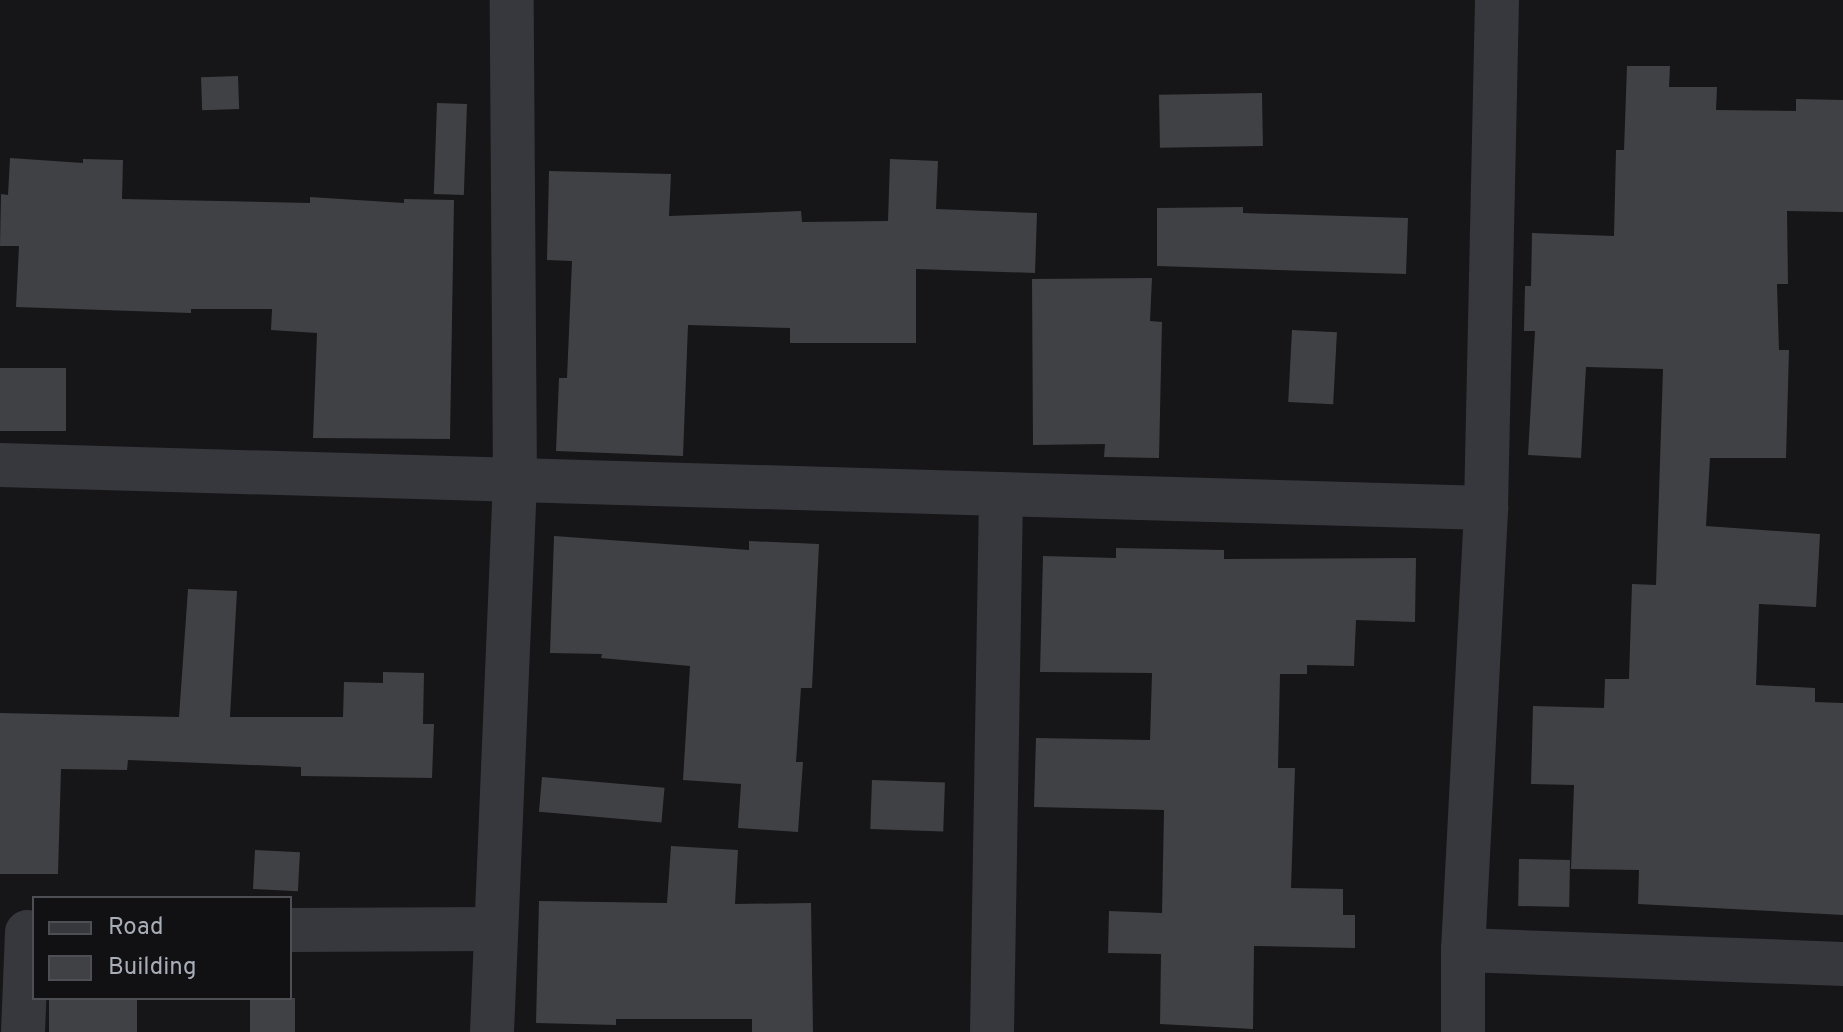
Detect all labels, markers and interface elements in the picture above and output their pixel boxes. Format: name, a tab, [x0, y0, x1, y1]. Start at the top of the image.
legend	[32, 896, 292, 1000]
text: Road	[108, 913, 164, 943]
text: Building	[108, 953, 197, 983]

